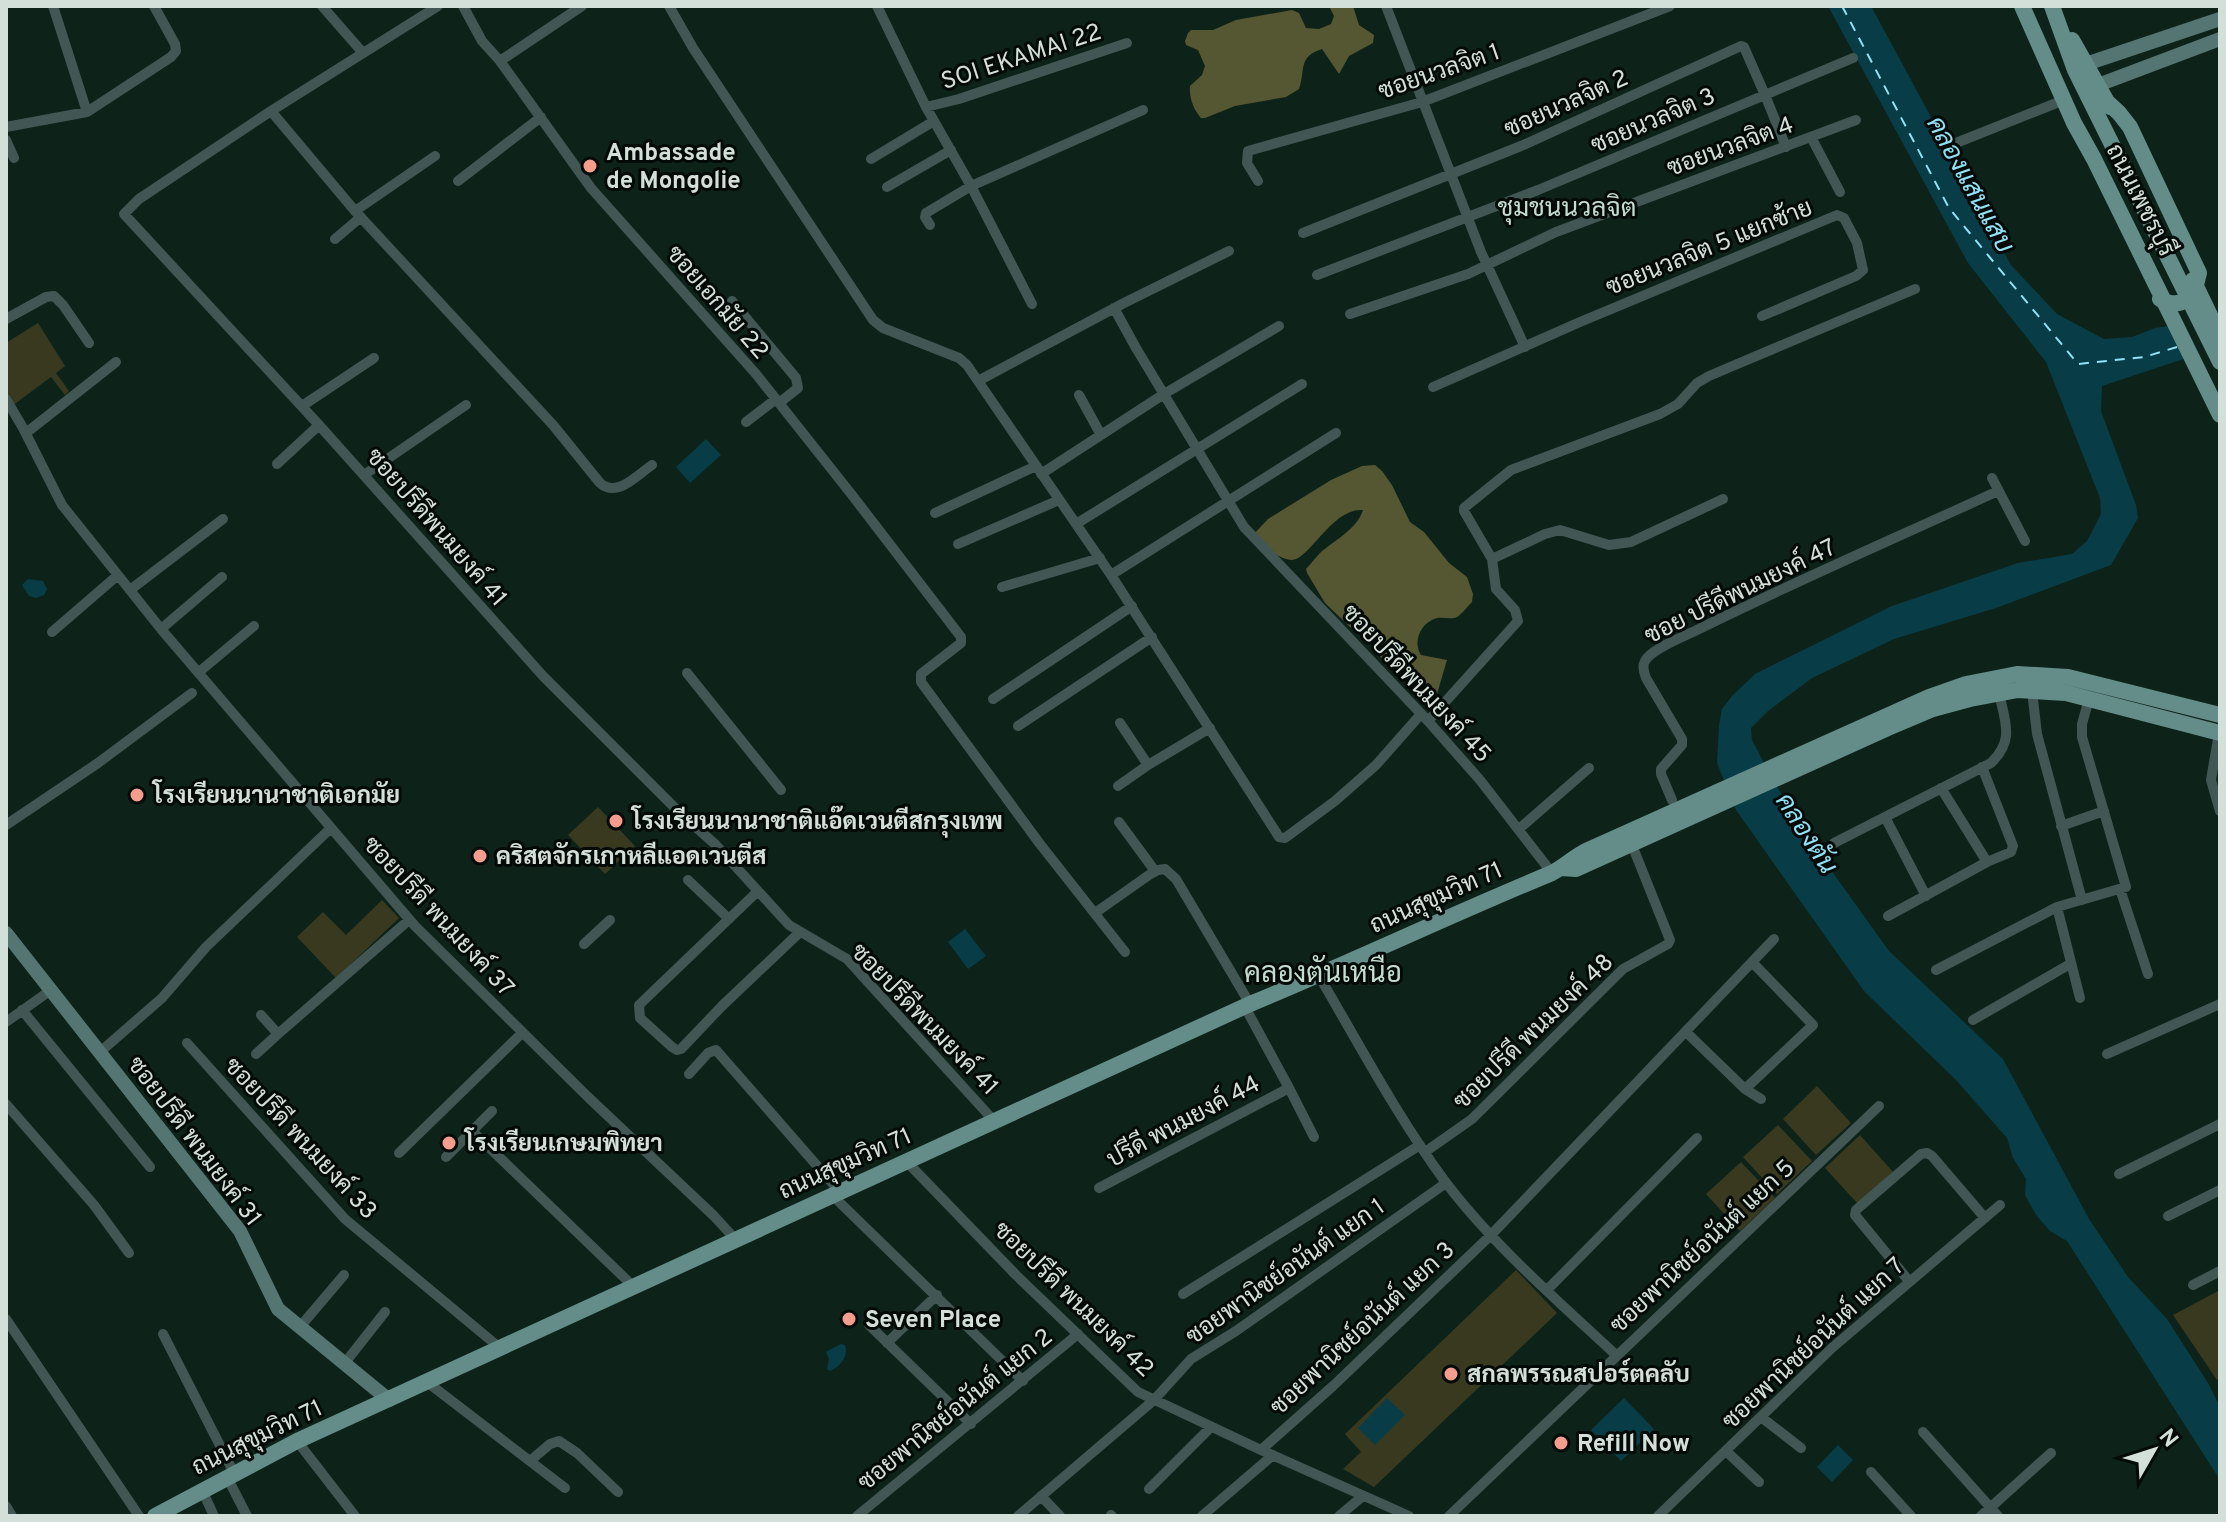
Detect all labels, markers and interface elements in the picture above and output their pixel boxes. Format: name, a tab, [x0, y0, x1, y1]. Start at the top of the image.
street label: SOI EKAMAI 22	[938, 18, 1105, 98]
street label: ซอยนวลจิต 1	[1375, 37, 1504, 108]
street label: ซอยนวลจิต 2	[1500, 63, 1633, 145]
street label: ซอยนวลจิต 3	[1587, 81, 1720, 161]
street label: ซอยนวลจิต 4	[1663, 110, 1798, 185]
water label: คลองแสนแสบ	[1918, 111, 2020, 260]
place label: Ambassade de Mongolie	[606, 139, 741, 197]
street label: ถนนเพชรบุรี	[2098, 139, 2182, 262]
marker: Ambassade de Mongolie	[581, 157, 599, 175]
district label: ชุมชนนวลจิต	[1497, 192, 1637, 226]
street label: ซอยนวลจิต 5 แยกซ้าย	[1601, 192, 1817, 304]
street label: ซอยเอกมัย 22	[659, 239, 775, 367]
street label: ซอยปรีดีพนมยงค์ 41	[359, 441, 515, 614]
street label: ซอย ปรีดีพนมยงค์ 47	[1639, 531, 1841, 652]
street label: ซอยปรีดีพนมยงค์ 45	[1334, 597, 1499, 770]
place label: โรงเรียนนานาชาติเอกมัย	[151, 779, 400, 812]
marker: โรงเรียนนานาชาติเอกมัย	[128, 786, 146, 804]
water label: คลองตัน	[1767, 786, 1845, 882]
place label: โรงเรียนนานาชาติแอ๊ดเวนตีสกรุงเทพ	[630, 805, 1003, 838]
marker: โรงเรียนนานาชาติแอ๊ดเวนตีสกรุงเทพ	[607, 812, 625, 830]
street label: ซอยปรีดี พนมยงค์ 37	[355, 829, 522, 1004]
place label: คริสตจักรเกาหลีแอดเวนตีส	[496, 841, 766, 873]
marker: คริสตจักรเกาหลีแอดเวนตีส	[471, 847, 489, 865]
street label: ถนนสุขุมวิท 71	[1365, 855, 1508, 941]
street label: ซอยปรีดีพนมยงค์ 41	[843, 936, 1006, 1103]
street label: ซอยปรีดี พนมยงค์ 48	[1446, 946, 1621, 1117]
district label: คลองตันเหนือ	[1244, 954, 1402, 993]
street label: ซอยปรีดี พนมยงค์ 31	[120, 1049, 270, 1233]
street label: ซอยปรีดี พนมยงค์ 33	[217, 1050, 385, 1227]
street label: ปรีดี พนมยงค์ 44	[1101, 1067, 1266, 1176]
street label: ถนนสุขุมวิท 71	[774, 1121, 917, 1207]
place label: โรงเรียนเกษมพิทยา	[463, 1127, 663, 1160]
marker: โรงเรียนเกษมพิทยา	[440, 1134, 458, 1152]
street label: ซอยพานิชย์อนันต์ แยก 5	[1603, 1152, 1802, 1341]
street label: ซอยพานิชย์อนันต์ แยก 1	[1179, 1190, 1391, 1353]
street label: ซอยปรีดี พนมยงค์ 42	[986, 1214, 1161, 1385]
street label: ซอยพานิชย์อนันต์ แยก 3	[1263, 1234, 1462, 1423]
street label: ซอยพานิชย์อนันต์ แยก 7	[1715, 1250, 1912, 1437]
place label: Seven Place	[865, 1306, 1001, 1336]
marker: Seven Place	[840, 1310, 858, 1328]
street label: ซอยพานิชย์อนันต์ แยก 2	[851, 1321, 1060, 1498]
place label: สกลพรรณสปอร์ตคลับ	[1467, 1358, 1690, 1391]
marker: สกลพรรณสปอร์ตคลับ	[1442, 1365, 1460, 1383]
street label: ถนนสุขุมวิท 71	[187, 1393, 328, 1483]
north arrow	[2114, 1410, 2194, 1490]
text: N	[2152, 1424, 2183, 1454]
place label: Refill Now	[1577, 1430, 1690, 1460]
marker: Refill Now	[1552, 1434, 1570, 1452]

